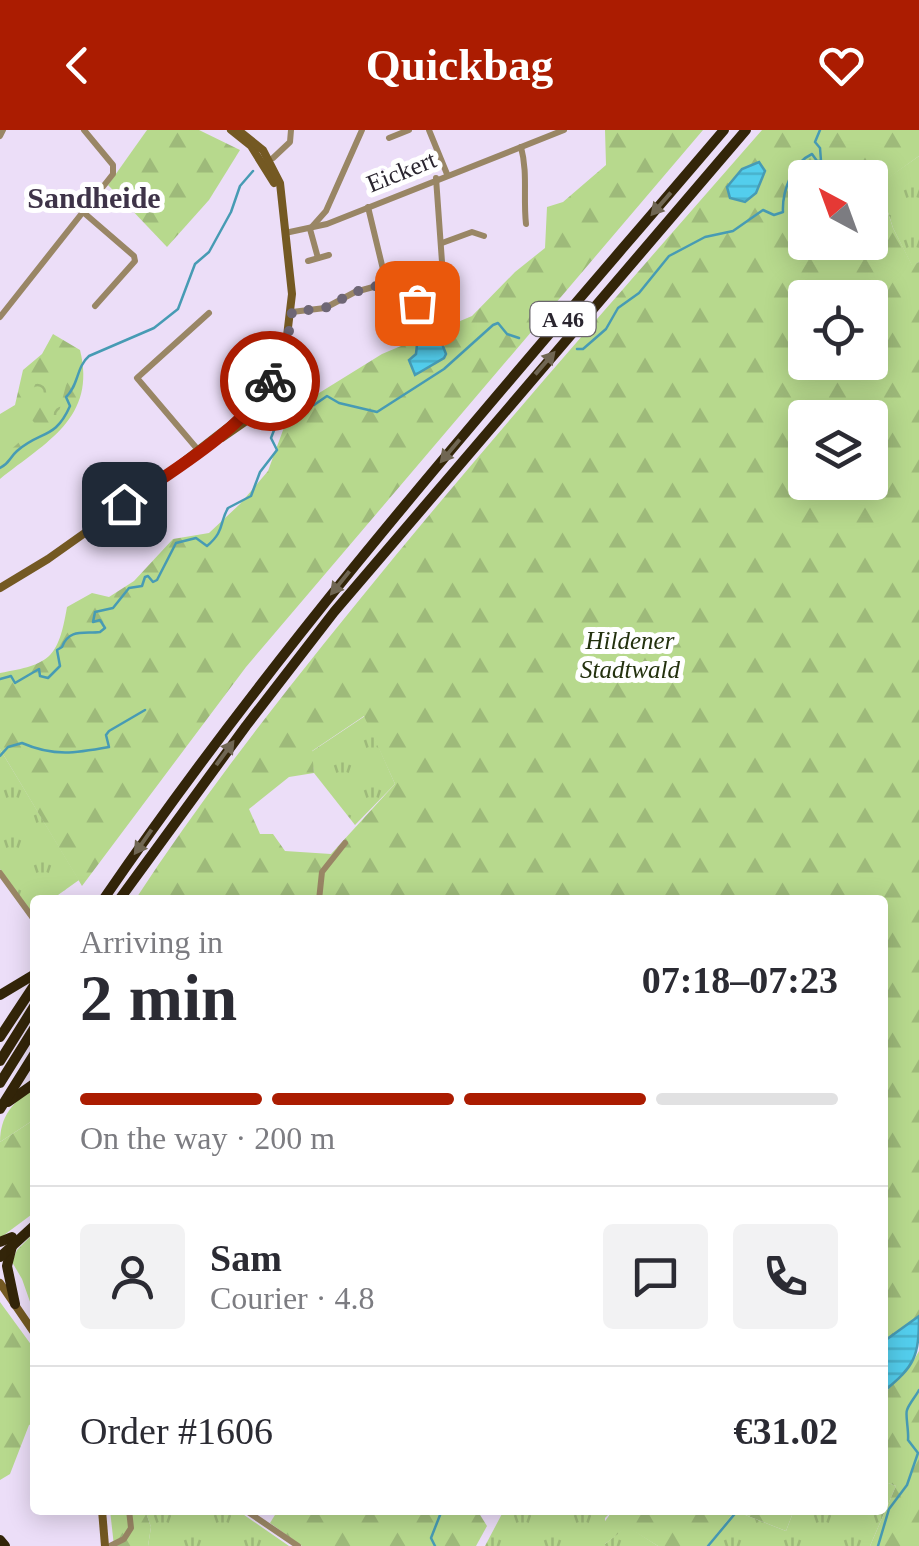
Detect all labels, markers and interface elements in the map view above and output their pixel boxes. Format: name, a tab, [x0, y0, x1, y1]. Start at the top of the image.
icon: back	[50, 38, 105, 93]
icon: heart	[814, 38, 869, 93]
text: Quickbag	[366, 40, 553, 90]
street label: Eickert	[363, 145, 440, 198]
north arrow	[788, 160, 888, 260]
map controls	[788, 160, 888, 500]
district label: Sandheide	[27, 181, 161, 214]
one-way arrow	[650, 191, 672, 216]
pin	[375, 261, 460, 346]
icon: bag	[390, 276, 445, 331]
button: locate	[788, 280, 888, 380]
road number: A 46	[530, 302, 596, 336]
courier	[220, 331, 320, 431]
one-way arrow	[534, 351, 556, 376]
icon: bike	[243, 354, 298, 409]
button: layers	[788, 400, 888, 500]
one-way arrow	[439, 438, 461, 463]
pin	[82, 462, 167, 547]
icon: home	[97, 477, 152, 532]
one-way arrow	[330, 570, 351, 596]
park label: Hildener Stadtwald	[580, 627, 681, 683]
one-way arrow	[215, 740, 235, 766]
one-way arrow	[134, 828, 153, 855]
text: Arriving in	[80, 924, 223, 960]
text: 07:18–07:23	[642, 959, 838, 1001]
text: 2 min	[80, 962, 237, 1034]
text: On the way · 200 m	[80, 1120, 335, 1156]
button: person	[80, 1224, 185, 1329]
button: chat	[603, 1224, 708, 1329]
button: phone	[733, 1224, 838, 1329]
text: Sam	[210, 1237, 282, 1279]
text: Courier · 4.8	[210, 1280, 374, 1316]
text: Order #1606	[80, 1410, 273, 1452]
text: €31.02	[734, 1410, 838, 1452]

